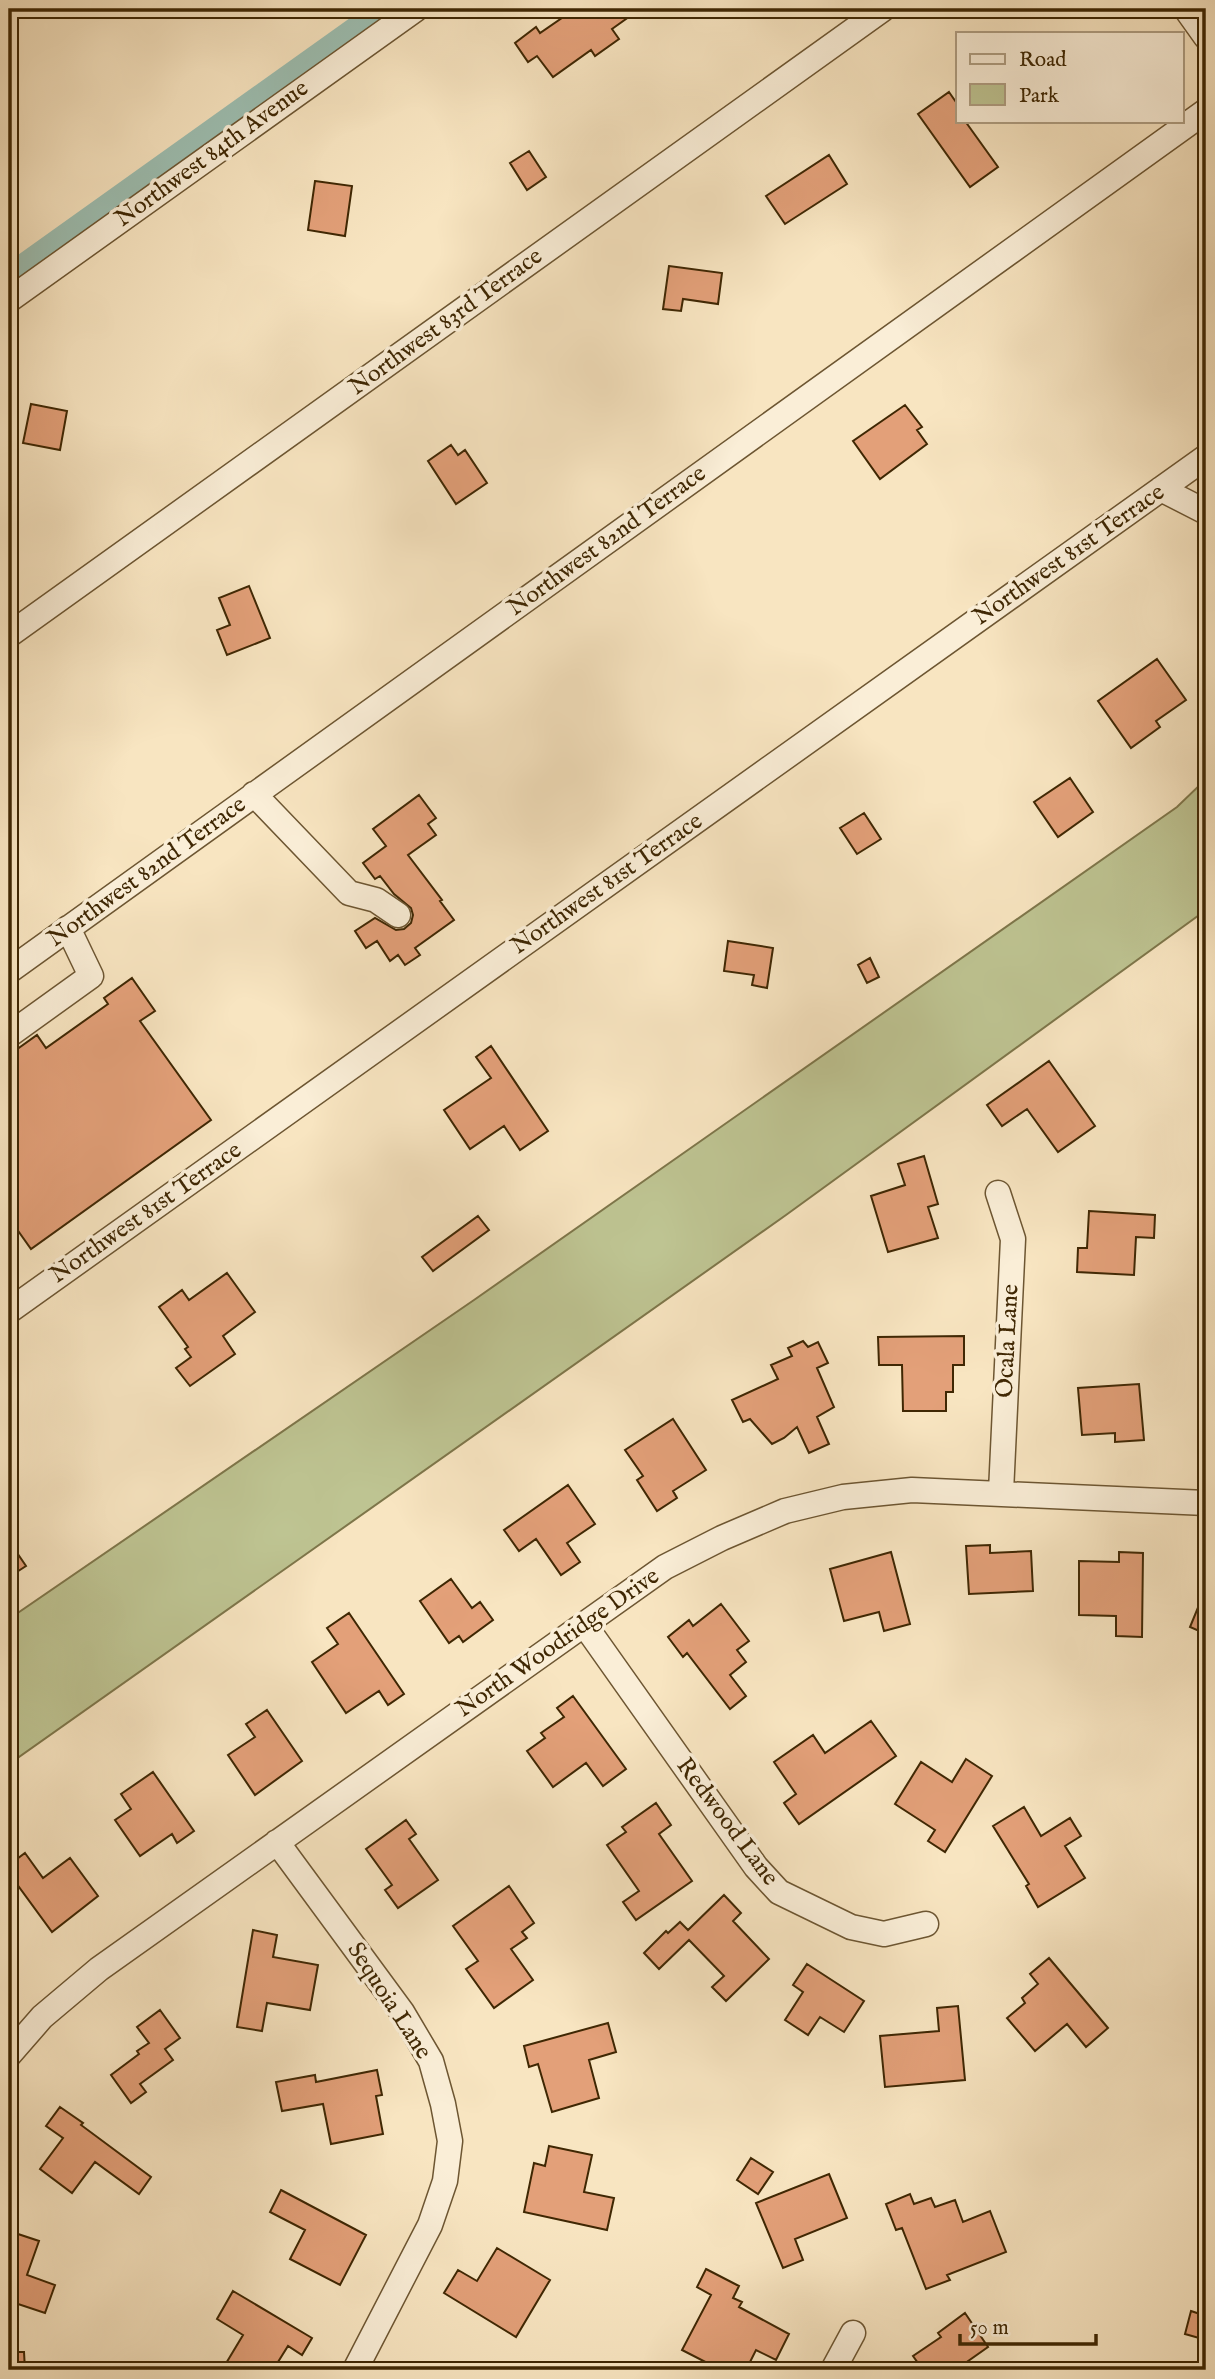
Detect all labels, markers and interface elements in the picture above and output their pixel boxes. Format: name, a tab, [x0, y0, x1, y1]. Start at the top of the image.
legend	[956, 32, 1184, 122]
text: Road	[1019, 47, 1067, 74]
street label: Northwest 84th Avenue	[109, 73, 315, 235]
text: Park	[1019, 83, 1060, 110]
street label: Northwest 83rd Terrace	[343, 241, 549, 403]
street label: Northwest 82nd Terrace	[502, 458, 712, 624]
street label: Northwest 81st Terrace	[967, 477, 1171, 633]
street label: Northwest 82nd Terrace	[42, 789, 252, 955]
street label: Northwest 81st Terrace	[505, 806, 709, 962]
street label: Northwest 81st Terrace	[44, 1135, 248, 1291]
street label: Ocala Lane	[990, 1283, 1026, 1399]
street label: North Woodridge Drive	[450, 1561, 666, 1725]
street label: Redwood Lane	[669, 1752, 785, 1892]
street label: Sequoia Lane	[340, 1937, 438, 2065]
scale bar	[960, 2302, 1096, 2346]
text: 50 m	[970, 2315, 1009, 2342]

